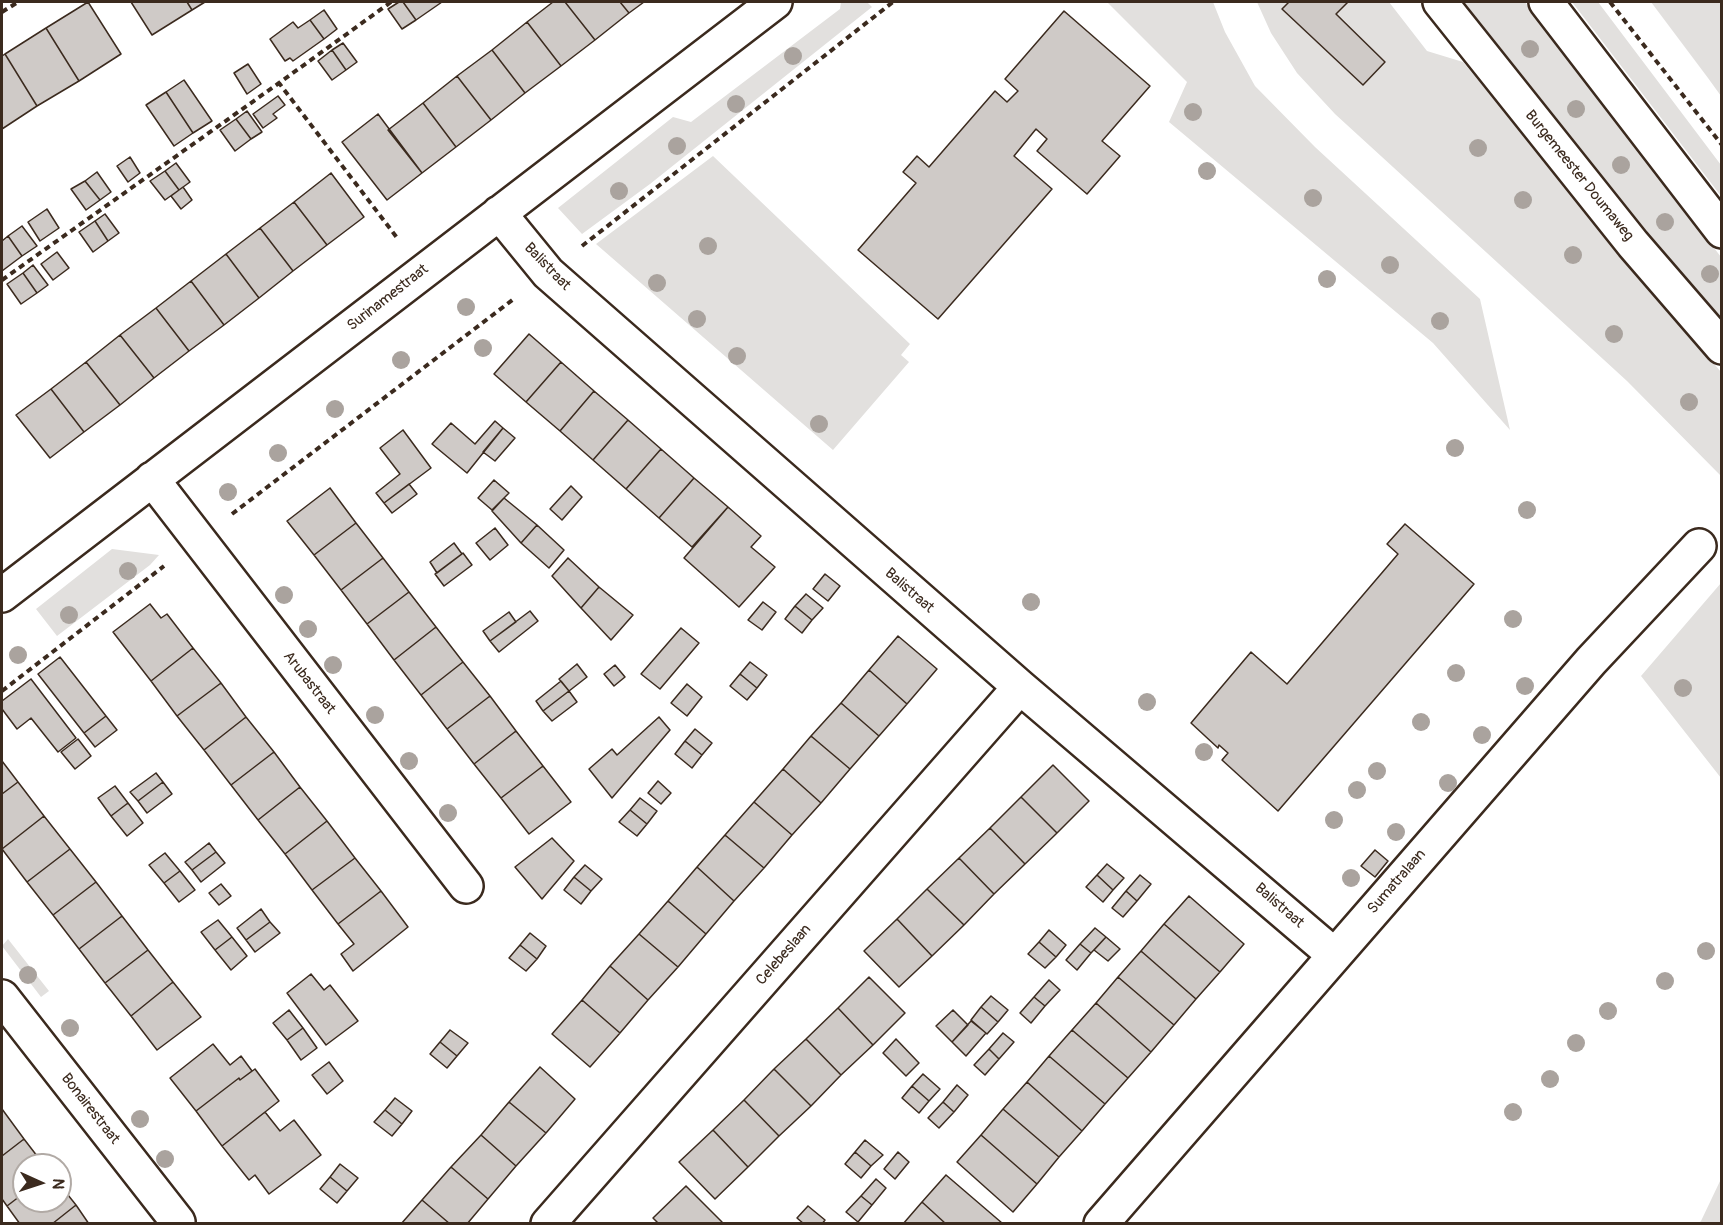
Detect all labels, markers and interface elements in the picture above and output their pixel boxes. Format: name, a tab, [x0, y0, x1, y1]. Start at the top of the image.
street label: Burgemeester Doumaweg	[1521, 107, 1637, 245]
street label: Balistraat	[520, 239, 574, 295]
street label: Surinamestraat	[344, 261, 432, 335]
street label: Balistraat	[881, 565, 937, 617]
street label: Arubastraat	[279, 648, 339, 718]
street label: Sumatralaan	[1364, 846, 1430, 918]
street label: Balistraat	[1251, 880, 1307, 932]
street label: Celebeslaan	[753, 921, 815, 989]
street label: Bonairestraat	[57, 1070, 123, 1148]
north arrow	[12, 1153, 72, 1213]
text: N	[48, 1178, 68, 1190]

